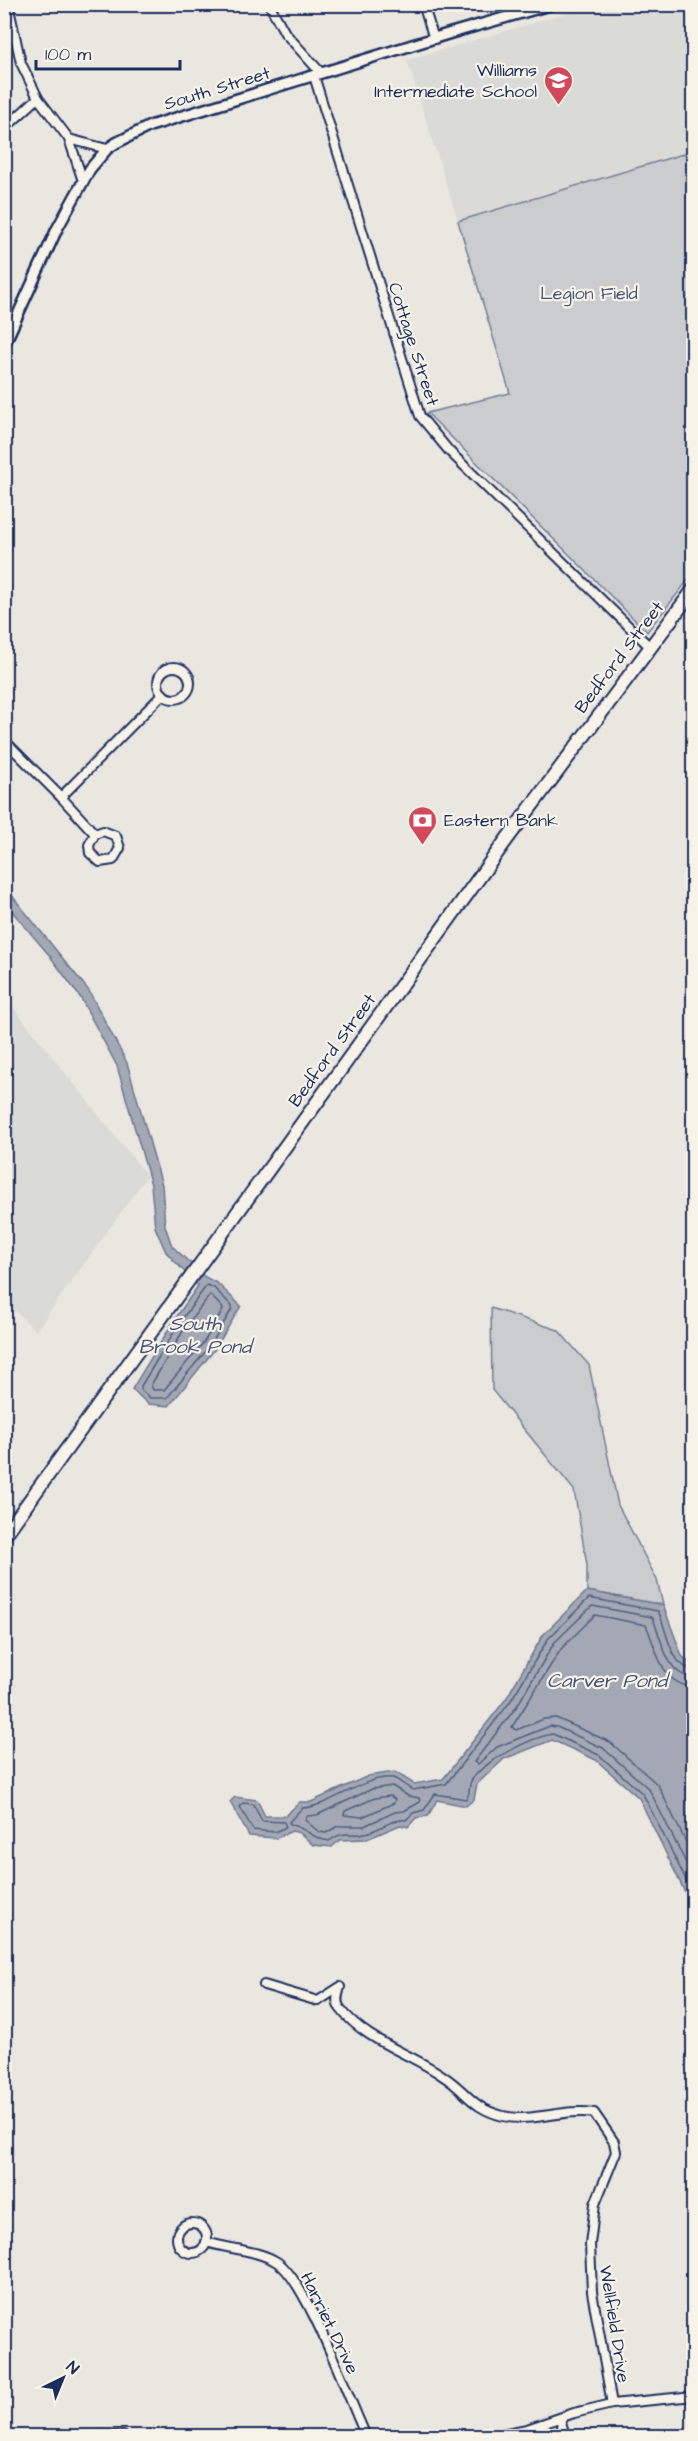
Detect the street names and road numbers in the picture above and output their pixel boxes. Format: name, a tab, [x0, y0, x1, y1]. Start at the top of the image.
street label: South Street	[161, 60, 274, 116]
street label: Cottage Street	[381, 279, 445, 410]
street label: Bedford Street	[569, 596, 670, 719]
street label: Bedford Street	[283, 988, 382, 1112]
street label: Wellfield Drive	[593, 2264, 636, 2385]
street label: Harriet Drive	[294, 2268, 365, 2378]

